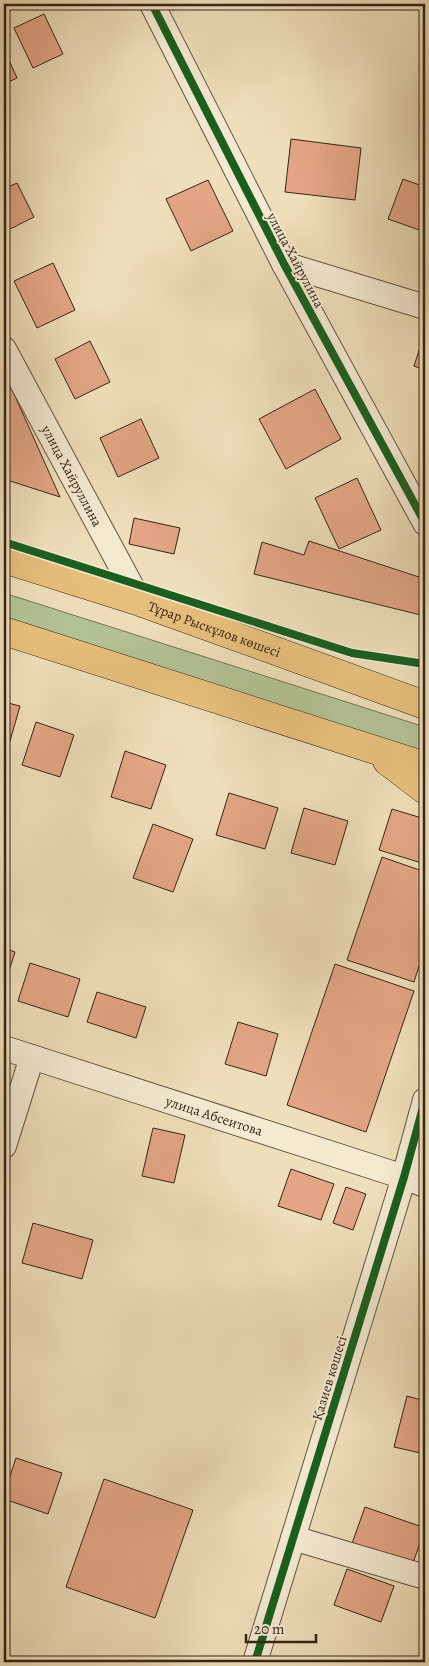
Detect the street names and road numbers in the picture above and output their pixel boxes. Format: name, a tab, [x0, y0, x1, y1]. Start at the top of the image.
street label: улица Хайрулина	[262, 208, 329, 312]
street label: улица Хайруллина	[36, 421, 107, 531]
street label: Тұрар Рыскұлов көшесі	[146, 597, 283, 662]
street label: улица Абсеитова	[162, 1091, 266, 1141]
street label: Қазиев көшесі	[308, 1334, 351, 1423]

